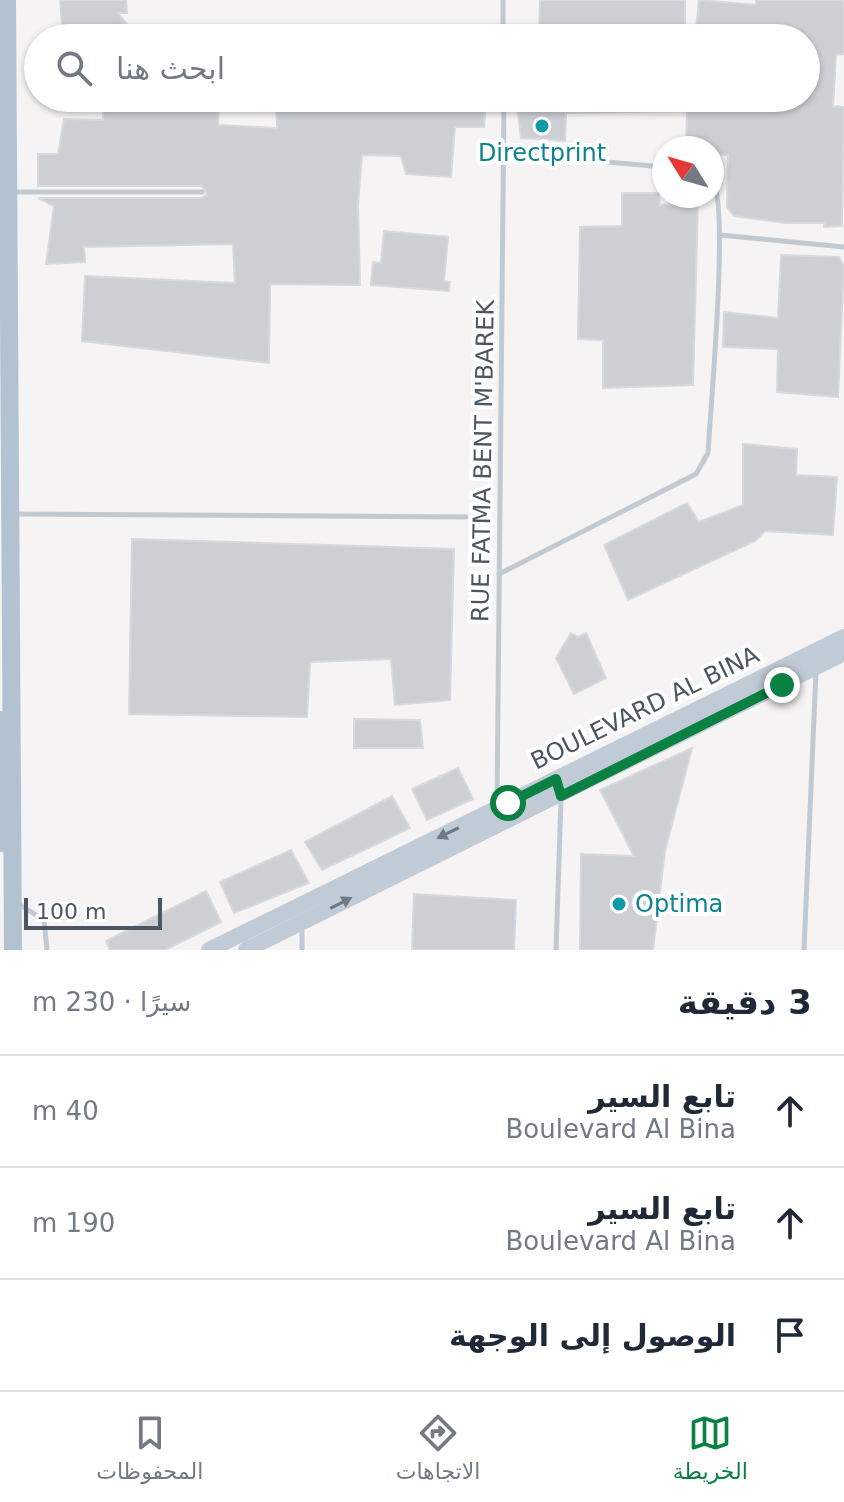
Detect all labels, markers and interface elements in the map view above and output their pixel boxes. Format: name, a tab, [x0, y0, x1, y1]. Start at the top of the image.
search box	[24, 24, 820, 112]
icon: search	[52, 46, 96, 90]
text: ابحث هنا	[116, 51, 225, 86]
marker: Directprint	[533, 117, 551, 135]
north arrow	[652, 136, 724, 208]
place label: Directprint	[478, 139, 606, 167]
street label: RUE FATMA BENT M'BAREK	[466, 298, 500, 622]
street label: BOULEVARD AL BINA	[526, 640, 764, 775]
route end	[764, 667, 800, 703]
route start	[490, 785, 526, 821]
one-way arrow	[437, 826, 460, 840]
place label: Optima	[635, 890, 723, 918]
scale bar	[24, 894, 162, 930]
marker: Optima	[610, 895, 628, 913]
one-way arrow	[330, 897, 353, 910]
text: 100 m	[36, 899, 106, 924]
text: 3 دقيقة	[678, 982, 812, 1022]
text: سيرًا · 230 m	[32, 987, 191, 1017]
text: تابع السير	[588, 1079, 736, 1114]
icon: ahead	[768, 1089, 812, 1133]
text: 40 m	[32, 1096, 99, 1126]
text: Boulevard Al Bina	[505, 1114, 736, 1144]
text: تابع السير	[588, 1191, 736, 1226]
icon: ahead	[768, 1201, 812, 1245]
text: 190 m	[32, 1208, 115, 1238]
text: Boulevard Al Bina	[505, 1226, 736, 1256]
icon: arrive	[768, 1313, 812, 1357]
text: الوصول إلى الوجهة	[449, 1318, 736, 1353]
tab: المحفوظات	[96, 1411, 203, 1484]
tab: الاتجاهات	[396, 1411, 480, 1484]
tab: الخريطة	[673, 1411, 748, 1484]

